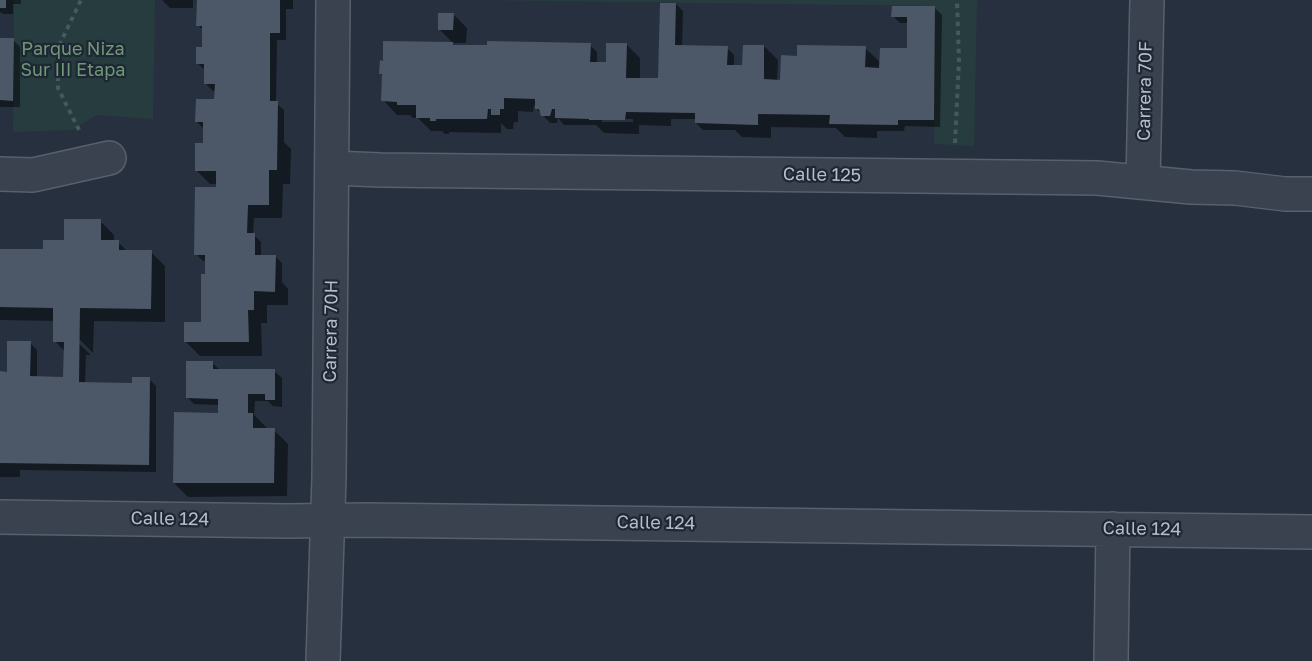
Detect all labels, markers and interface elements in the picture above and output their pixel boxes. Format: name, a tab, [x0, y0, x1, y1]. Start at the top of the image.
park label: Parque Niza Sur III Etapa	[21, 38, 125, 80]
street label: Carrera 70F	[1133, 41, 1157, 141]
street label: Calle 125	[783, 164, 861, 186]
street label: Carrera 70H	[319, 280, 343, 382]
street label: Calle 124	[130, 508, 210, 530]
street label: Calle 124	[616, 512, 696, 534]
street label: Calle 124	[1102, 518, 1182, 540]

